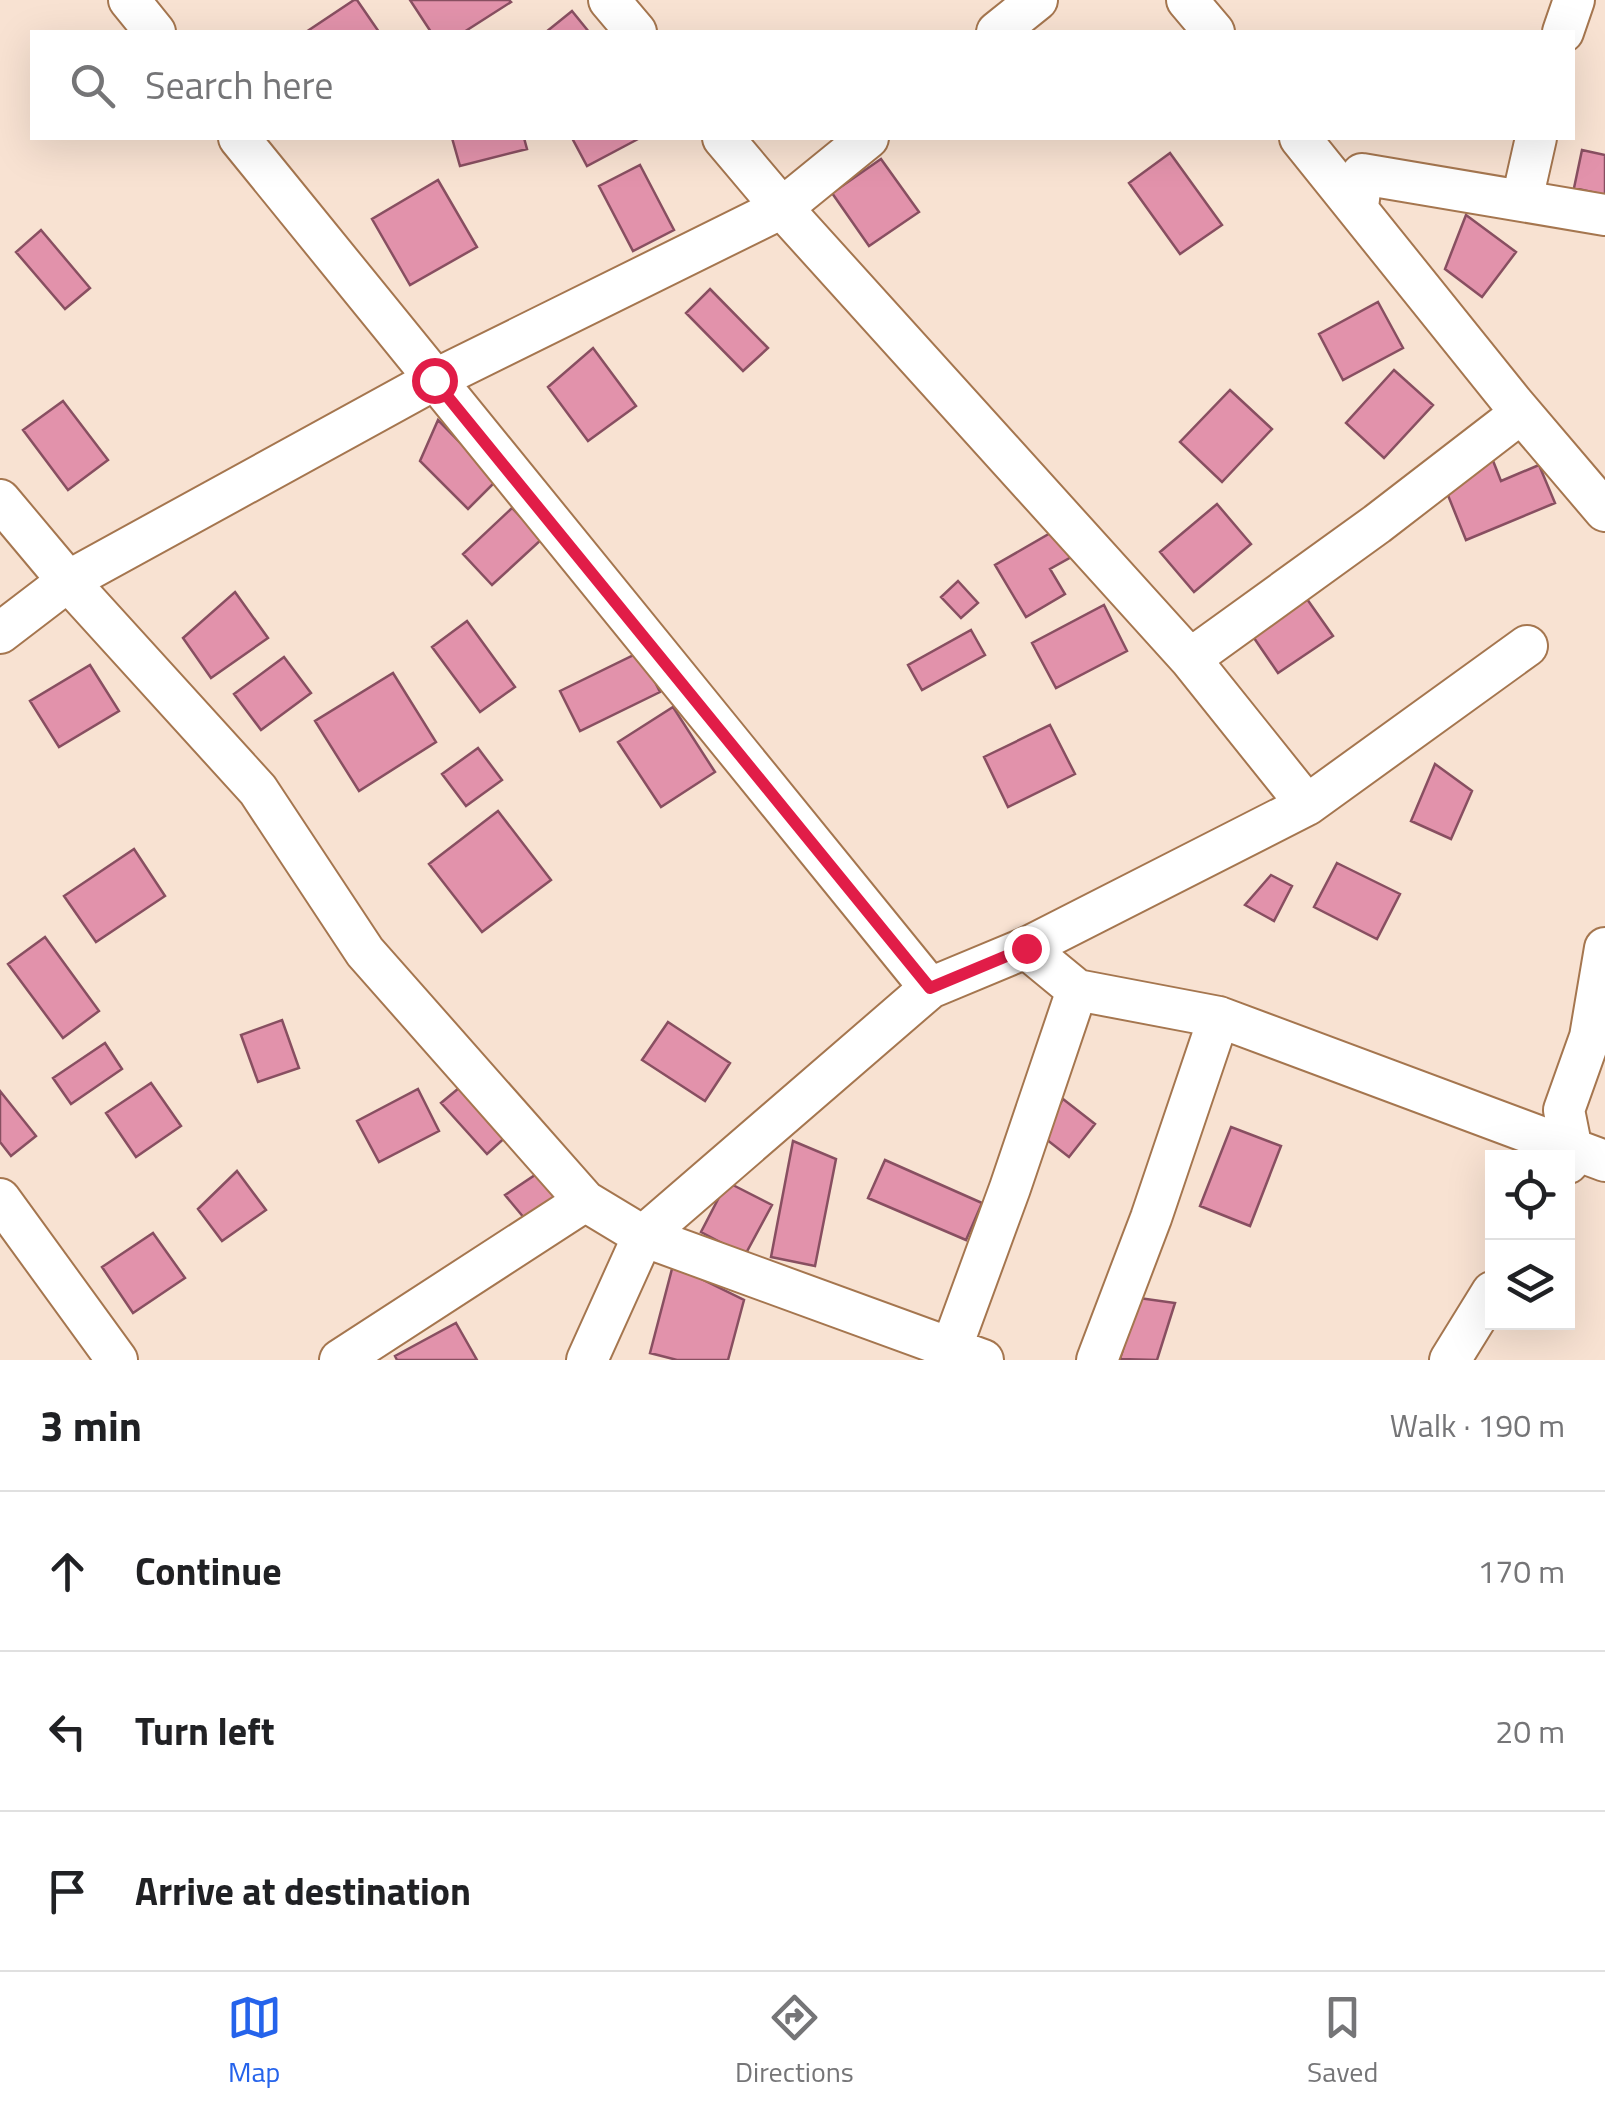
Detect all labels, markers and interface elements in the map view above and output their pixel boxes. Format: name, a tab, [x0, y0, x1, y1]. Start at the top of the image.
search box	[30, 30, 1575, 140]
text: Search here	[145, 56, 333, 114]
icon: search	[65, 58, 120, 113]
route start	[412, 358, 458, 404]
route end	[1004, 926, 1050, 972]
map controls	[1485, 1150, 1575, 1330]
button: locate	[1485, 1150, 1575, 1240]
button: layers	[1485, 1240, 1575, 1330]
text: 3 min	[40, 1393, 142, 1457]
text: Walk · 190 m	[1390, 1401, 1565, 1449]
text: Continue	[135, 1542, 282, 1600]
icon: ahead	[40, 1544, 95, 1599]
text: 170 m	[1477, 1547, 1565, 1595]
text: Turn left	[135, 1702, 275, 1760]
icon: left	[40, 1704, 95, 1759]
text: 20 m	[1495, 1707, 1565, 1755]
text: Arrive at destination	[135, 1862, 471, 1920]
icon: arrive	[40, 1864, 95, 1919]
tab: Map	[227, 1990, 282, 2093]
tab: Directions	[735, 1990, 854, 2093]
tab: Saved	[1307, 1990, 1378, 2093]

